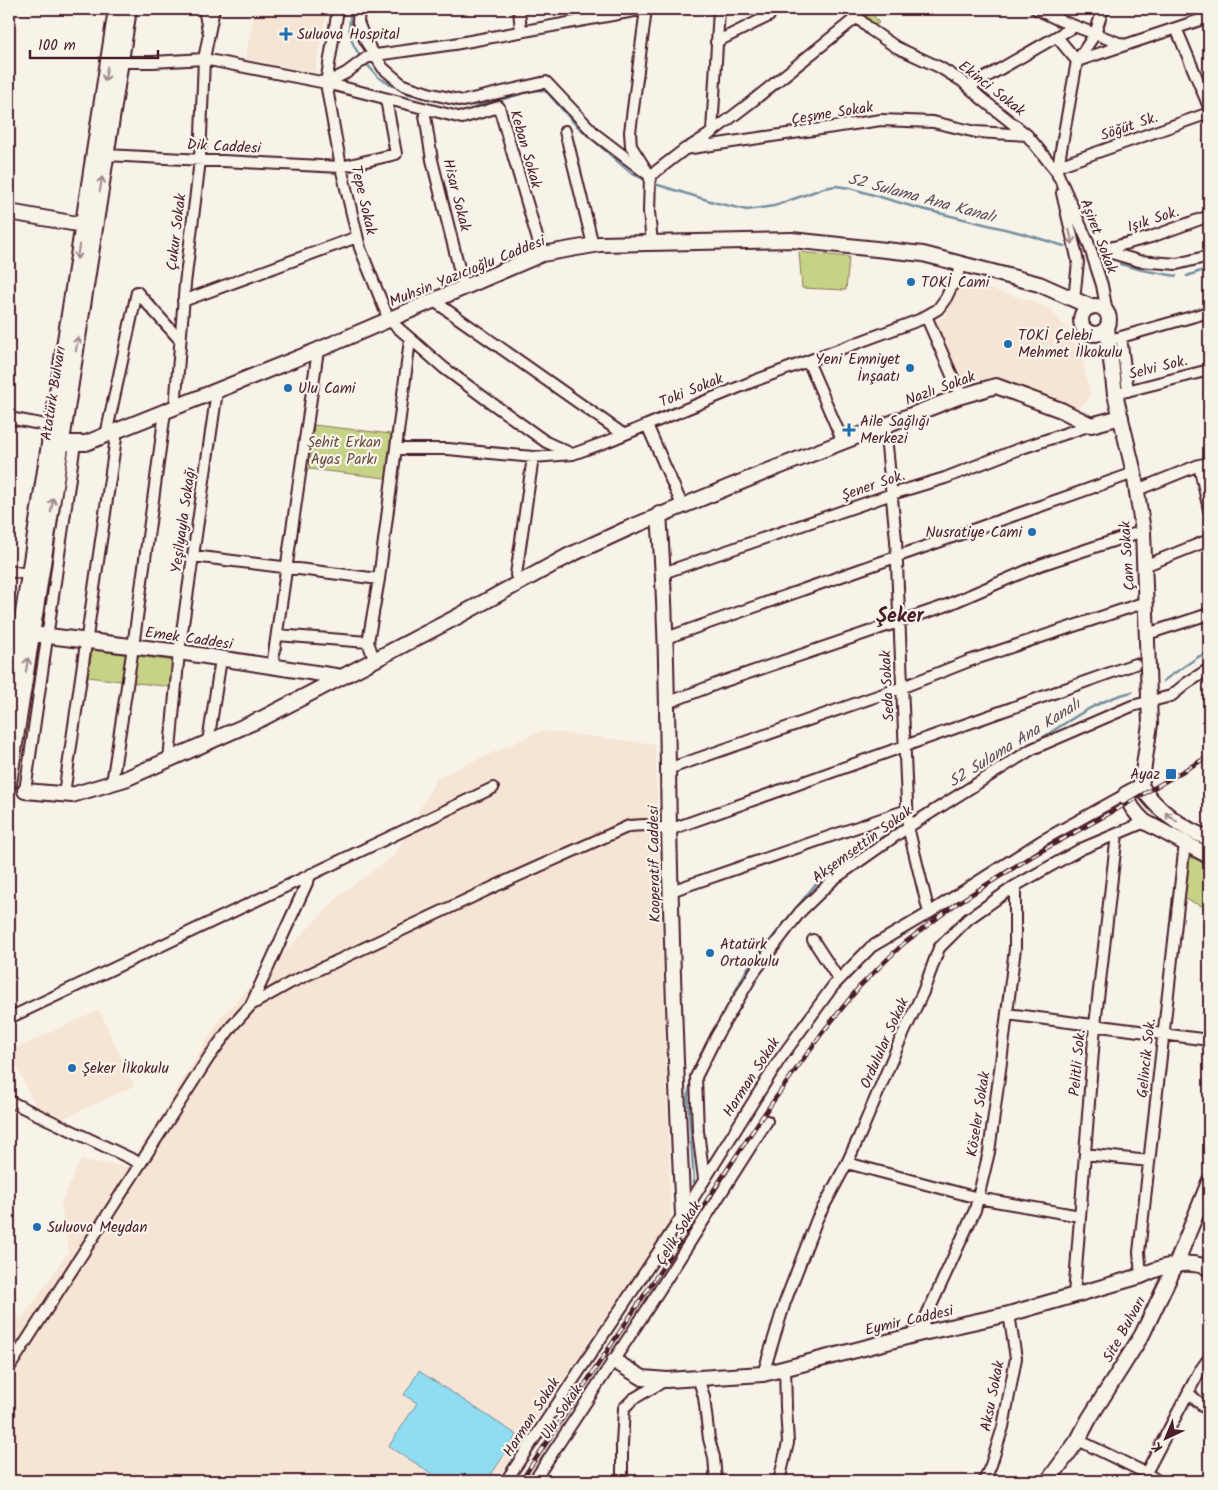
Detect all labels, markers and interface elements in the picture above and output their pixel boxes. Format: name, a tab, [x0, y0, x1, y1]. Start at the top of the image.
place label: Suluova Hospital	[297, 23, 400, 47]
marker: Suluova Hospital	[279, 27, 293, 41]
scale bar	[30, 28, 158, 60]
text: 100 m	[38, 34, 76, 58]
street label: Ekinci Sokak	[953, 55, 1031, 123]
one-way arrow	[101, 66, 111, 82]
street label: Çeşme Sokak	[789, 96, 876, 132]
street label: Söğüt Sk.	[1097, 106, 1161, 148]
street label: Keban Sokak	[502, 107, 548, 192]
street label: Dik Caddesi	[186, 133, 263, 161]
street label: Hisar Sokak	[435, 156, 477, 235]
street label: Tepe Sokak	[343, 163, 383, 238]
water label: S2 Sulama Ana Kanalı	[845, 167, 1000, 231]
one-way arrow	[97, 176, 107, 192]
street label: Çukur Sokak	[160, 191, 194, 272]
street label: Aşiret Sokak	[1073, 195, 1124, 278]
street label: Işık Sok.	[1124, 200, 1182, 240]
one-way arrow	[1067, 228, 1077, 244]
street label: Muhsin Yazıcıoğlu Caddesi	[386, 229, 550, 314]
one-way arrow	[73, 244, 83, 260]
place label: TOKİ Cami	[921, 271, 991, 295]
marker: TOKİ Cami	[905, 276, 917, 288]
place label: TOKİ Çelebi Mehmet İlkokulu	[1018, 324, 1122, 365]
one-way arrow	[72, 336, 82, 352]
marker: TOKİ Çelebi Mehmet İlkokulu	[1002, 338, 1014, 350]
street label: Atatürk Bulvarı	[35, 344, 73, 442]
place label: Yeni Emniyet İnşaatı	[815, 348, 900, 389]
street label: Selvi Sok.	[1126, 349, 1190, 387]
marker: Yeni Emniyet İnşaatı	[904, 362, 916, 374]
street label: Nazlı Sokak	[902, 365, 980, 413]
street label: Toki Sokak	[656, 367, 728, 415]
place label: Ulu Cami	[298, 377, 357, 401]
marker: Ulu Cami	[282, 382, 294, 394]
place label: Aile Sağlığı Merkezi	[860, 410, 930, 451]
marker: Aile Sağlığı Merkezi	[842, 423, 856, 437]
park label: Şehit Erkan Ayas Parkı	[307, 431, 381, 472]
street label: Şener Sok.	[838, 464, 908, 508]
street label: Yeşilyayla Sokağı	[165, 466, 203, 575]
one-way arrow	[47, 497, 57, 513]
street label: Çam Sokak	[1114, 519, 1142, 592]
place label: Nusratiye Cami	[926, 521, 1023, 545]
marker: Nusratiye Cami	[1026, 526, 1038, 538]
district label: Şeker	[876, 601, 924, 633]
street label: Emek Caddesi	[144, 621, 236, 657]
street label: Seda Sokak	[874, 649, 902, 722]
one-way arrow	[22, 658, 32, 674]
water label: S2 Sulama Ana Kanalı	[944, 691, 1087, 794]
place label: Ayaz	[1130, 763, 1160, 787]
marker: Ayaz	[1164, 767, 1178, 781]
street label: Akşemsettin Sokak	[807, 799, 919, 890]
street label: Kooperatif Caddesi	[642, 804, 668, 923]
one-way arrow	[1165, 811, 1178, 822]
place label: Atatürk Ortaokulu	[720, 933, 779, 974]
marker: Atatürk Ortaokulu	[704, 947, 716, 959]
street label: Ordulular Sokak	[854, 993, 916, 1093]
street label: Gelincik Sok.	[1131, 1017, 1163, 1099]
street label: Pelitli Sok.	[1063, 1029, 1093, 1097]
street label: Harman Sokak	[717, 1032, 787, 1122]
place label: Şeker İlkokulu	[82, 1057, 169, 1081]
marker: Şeker İlkokulu	[66, 1062, 78, 1074]
street label: Köseler Sokak	[960, 1069, 998, 1159]
street label: Çelik Sokak	[650, 1196, 709, 1270]
place label: Suluova Meydan	[47, 1216, 147, 1240]
marker: Suluova Meydan	[31, 1221, 43, 1233]
street label: Site Bulvarı	[1097, 1292, 1153, 1367]
street label: Eymir Caddesi	[863, 1299, 957, 1343]
street label: Aksu Sokak	[974, 1358, 1012, 1434]
street label: Harman Sokak	[497, 1372, 567, 1462]
street label: Ulu Sokak	[535, 1379, 590, 1445]
north arrow	[1140, 1412, 1190, 1462]
text: K	[1147, 1435, 1168, 1457]

